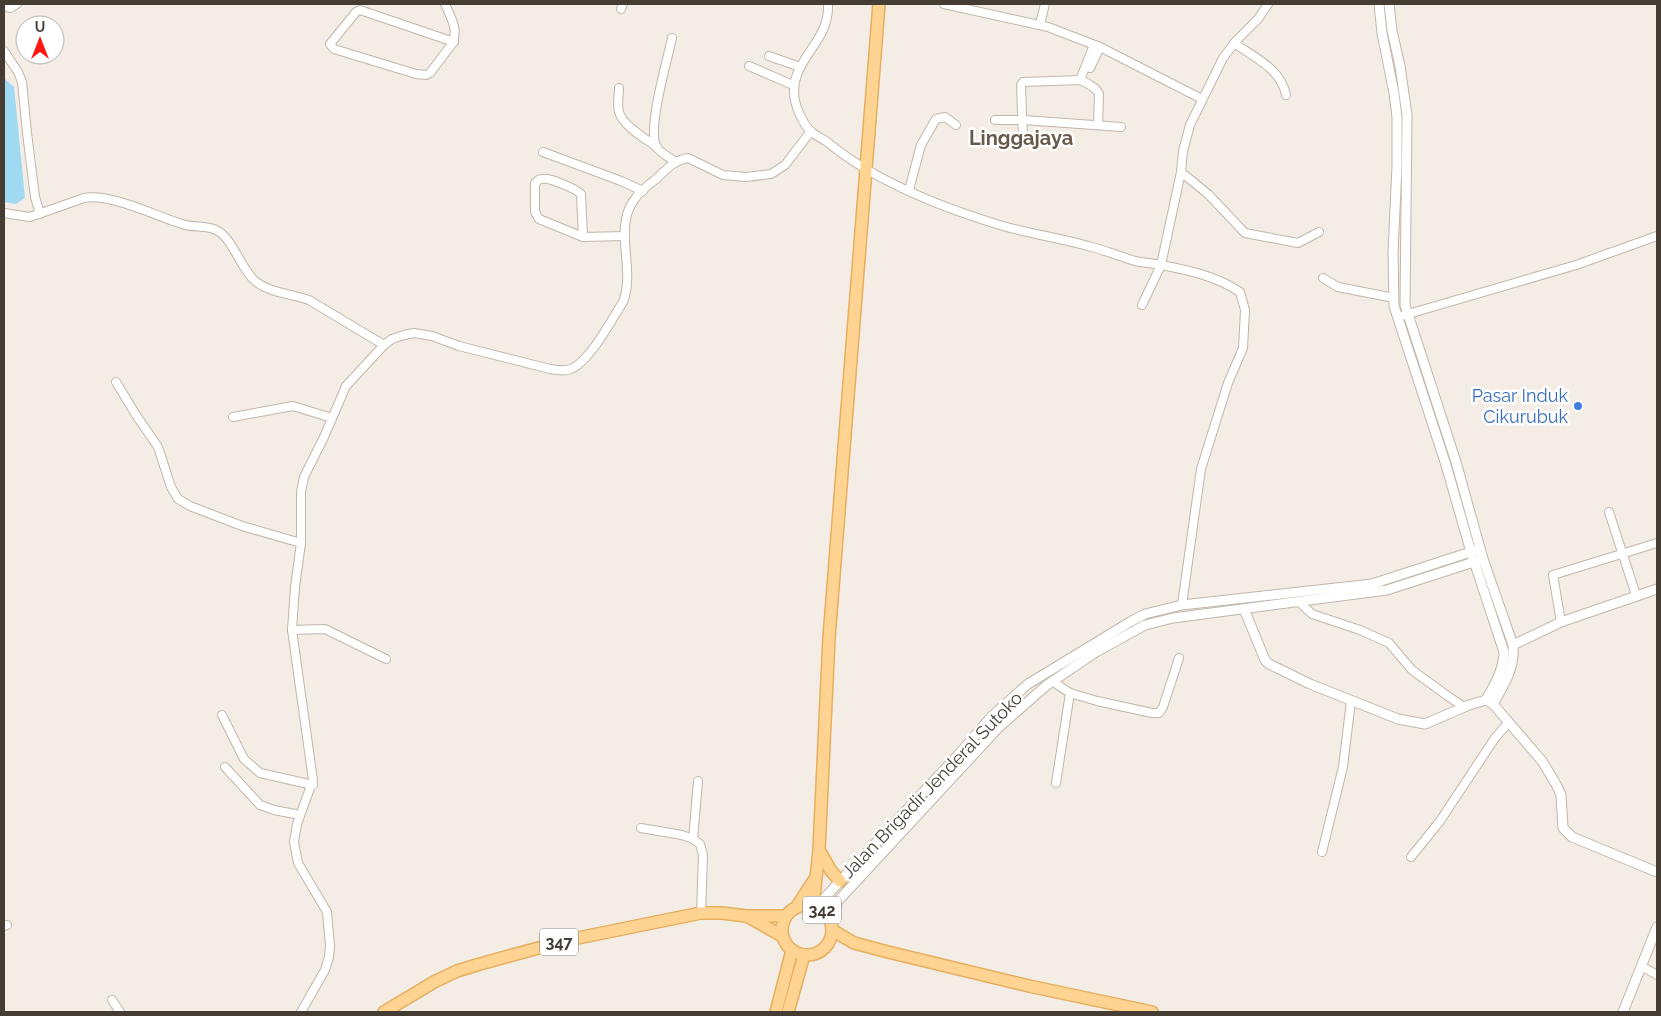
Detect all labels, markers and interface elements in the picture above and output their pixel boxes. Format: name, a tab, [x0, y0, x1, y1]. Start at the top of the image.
north arrow	[15, 15, 65, 65]
text: U	[35, 19, 45, 35]
district label: Linggajaya	[969, 126, 1073, 150]
place label: Pasar Induk Cikurubuk	[1472, 385, 1568, 427]
marker: Pasar Induk Cikurubuk	[1572, 400, 1584, 412]
street label: Jalan Brigadir Jenderal Sutoko	[837, 687, 1026, 882]
road number: 342	[803, 896, 841, 924]
road number: 347	[540, 929, 578, 956]

